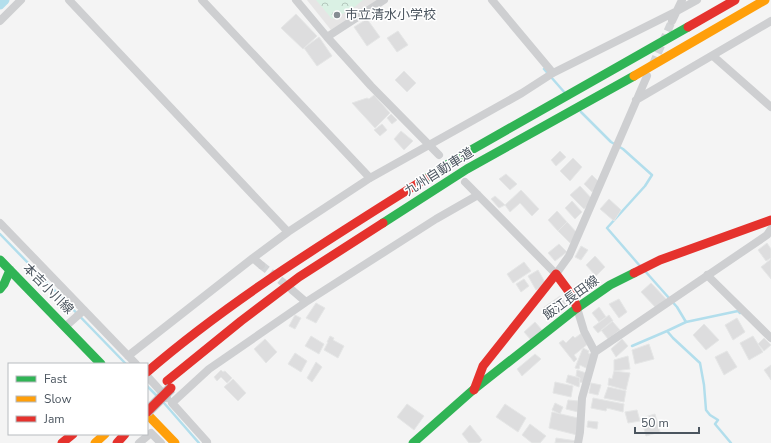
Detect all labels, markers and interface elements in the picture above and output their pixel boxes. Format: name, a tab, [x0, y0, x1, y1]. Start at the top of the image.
place label: 市立清水小学校	[345, 6, 436, 24]
marker: 市立清水小学校	[332, 10, 342, 20]
street label: 九州自動車道	[401, 144, 477, 200]
street label: 本吉小川線	[19, 260, 77, 318]
street label: 飯江長田線	[539, 272, 603, 324]
legend	[8, 363, 148, 435]
text: Fast	[44, 371, 67, 387]
text: Slow	[44, 391, 72, 407]
scale bar	[635, 409, 699, 435]
text: Jam	[43, 411, 65, 427]
text: 50 m	[641, 415, 669, 431]

